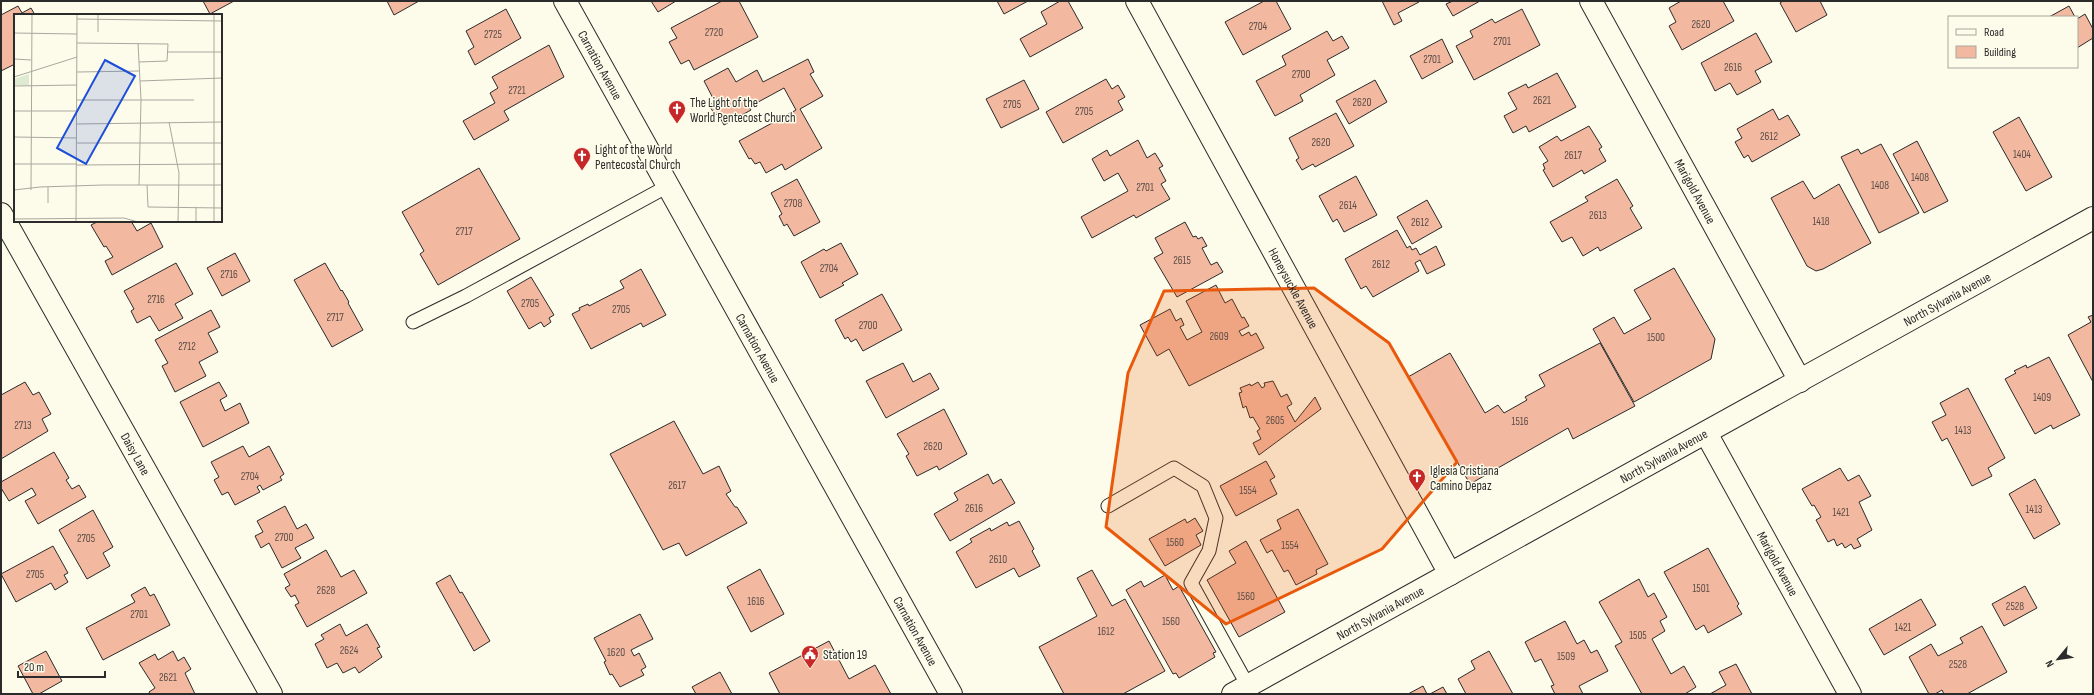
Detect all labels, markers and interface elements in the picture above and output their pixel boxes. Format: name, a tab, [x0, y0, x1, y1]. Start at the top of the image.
inset map	[14, 14, 222, 222]
legend	[1948, 16, 2078, 68]
house number: 2620	[1692, 18, 1711, 31]
house number: 2704	[1249, 20, 1268, 33]
text: Road	[1984, 25, 2004, 40]
house number: 2720	[705, 26, 723, 39]
house number: 2725	[484, 28, 502, 41]
street label: Carnation Avenue	[574, 28, 625, 103]
house number: 2701	[1493, 35, 1511, 48]
text: Building	[1984, 45, 2016, 60]
house number: 2701	[1423, 53, 1441, 66]
house number: 2616	[1724, 61, 1742, 74]
house number: 2700	[1292, 68, 1310, 81]
house number: 2721	[508, 84, 526, 97]
house number: 2621	[1533, 94, 1551, 107]
place label: The Light of the World Pentecost Church	[690, 95, 796, 126]
house number: 2620	[1353, 96, 1372, 109]
house number: 2705	[1003, 98, 1021, 111]
church icon: The Light of the World Pentecost Church	[667, 99, 687, 124]
house number: 2705	[1075, 105, 1093, 118]
house number: 2612	[1760, 130, 1778, 143]
house number: 2620	[1312, 136, 1331, 149]
place label: Light of the World Pentecostal Church	[595, 142, 681, 173]
church icon: Light of the World Pentecostal Church	[572, 146, 592, 171]
house number: 1404	[2013, 148, 2031, 161]
house number: 2617	[1564, 149, 1582, 162]
street label: Marigold Avenue	[1671, 157, 1719, 227]
house number: 1408	[1911, 171, 1929, 184]
house number: 1408	[1871, 179, 1889, 192]
house number: 2701	[1136, 181, 1154, 194]
house number: 2708	[784, 197, 802, 210]
house number: 2614	[1339, 199, 1357, 212]
house number: 2613	[1589, 209, 1607, 222]
house number: 1418	[1812, 215, 1830, 228]
house number: 2612	[1411, 216, 1429, 229]
house number: 2717	[455, 225, 473, 238]
street label: Honeysuckle Avenue	[1264, 245, 1321, 332]
house number: 2615	[1173, 254, 1191, 267]
house number: 2612	[1372, 258, 1390, 271]
house number: 2704	[820, 262, 839, 275]
house number: 2716	[220, 268, 238, 281]
street label: North Sylvania Avenue	[1901, 269, 1994, 330]
house number: 2716	[147, 293, 165, 306]
house number: 2705	[521, 297, 539, 310]
house number: 2705	[612, 303, 630, 316]
house number: 2717	[326, 311, 344, 324]
street label: Carnation Avenue	[732, 311, 783, 386]
house number: 2700	[859, 319, 877, 332]
house number: 2609	[1209, 330, 1229, 343]
house number: 1500	[1647, 331, 1665, 344]
house number: 2712	[178, 340, 196, 353]
house number: 1409	[2033, 391, 2051, 404]
house number: 2605	[1266, 414, 1284, 427]
house number: 1516	[1512, 415, 1529, 428]
house number: 2713	[14, 419, 32, 432]
house number: 1413	[1955, 424, 1972, 437]
street label: North Sylvania Avenue	[1617, 426, 1710, 487]
street label: Daisy Lane	[117, 430, 153, 478]
house number: 2620	[924, 440, 943, 453]
place label: Iglesia Cristiana Camino Depaz	[1430, 463, 1499, 494]
church icon: Iglesia Cristiana Camino Depaz	[1407, 467, 1427, 492]
house number: 2704	[241, 470, 260, 483]
house number: 2617	[668, 479, 686, 492]
house number: 1554	[1239, 484, 1257, 497]
house number: 2616	[965, 502, 983, 515]
house number: 1413	[2026, 503, 2043, 516]
house number: 1421	[1833, 506, 1850, 519]
street label: Marigold Avenue	[1753, 529, 1801, 599]
house number: 2700	[275, 531, 293, 544]
house number: 2705	[77, 532, 95, 545]
house number: 1560	[1166, 536, 1184, 549]
house number: 1554	[1281, 539, 1299, 552]
house number: 2610	[989, 553, 1007, 566]
house number: 2705	[26, 568, 44, 581]
house number: 1501	[1692, 582, 1710, 595]
street label: North Sylvania Avenue	[1334, 583, 1427, 644]
house number: 2628	[317, 584, 336, 597]
house number: 1560	[1237, 590, 1255, 603]
street label: Carnation Avenue	[889, 594, 941, 669]
house number: 1616	[747, 595, 765, 608]
house number: 2528	[2006, 600, 2024, 613]
house number: 2701	[130, 608, 148, 621]
house number: 1560	[1162, 615, 1180, 628]
house number: 1421	[1895, 621, 1912, 634]
house number: 1612	[1097, 625, 1115, 638]
house number: 1505	[1629, 629, 1647, 642]
north arrow	[2038, 639, 2078, 679]
house number: 2624	[340, 644, 359, 657]
public building icon: Station 19	[800, 644, 820, 669]
house number: 1620	[607, 646, 625, 659]
place label: Station 19	[823, 647, 867, 663]
house number: 1509	[1557, 650, 1575, 663]
scale bar	[18, 653, 105, 679]
house number: 2528	[1949, 658, 1967, 671]
text: N	[2043, 658, 2057, 669]
text: 20 m	[24, 660, 44, 675]
house number: 2621	[159, 671, 177, 684]

